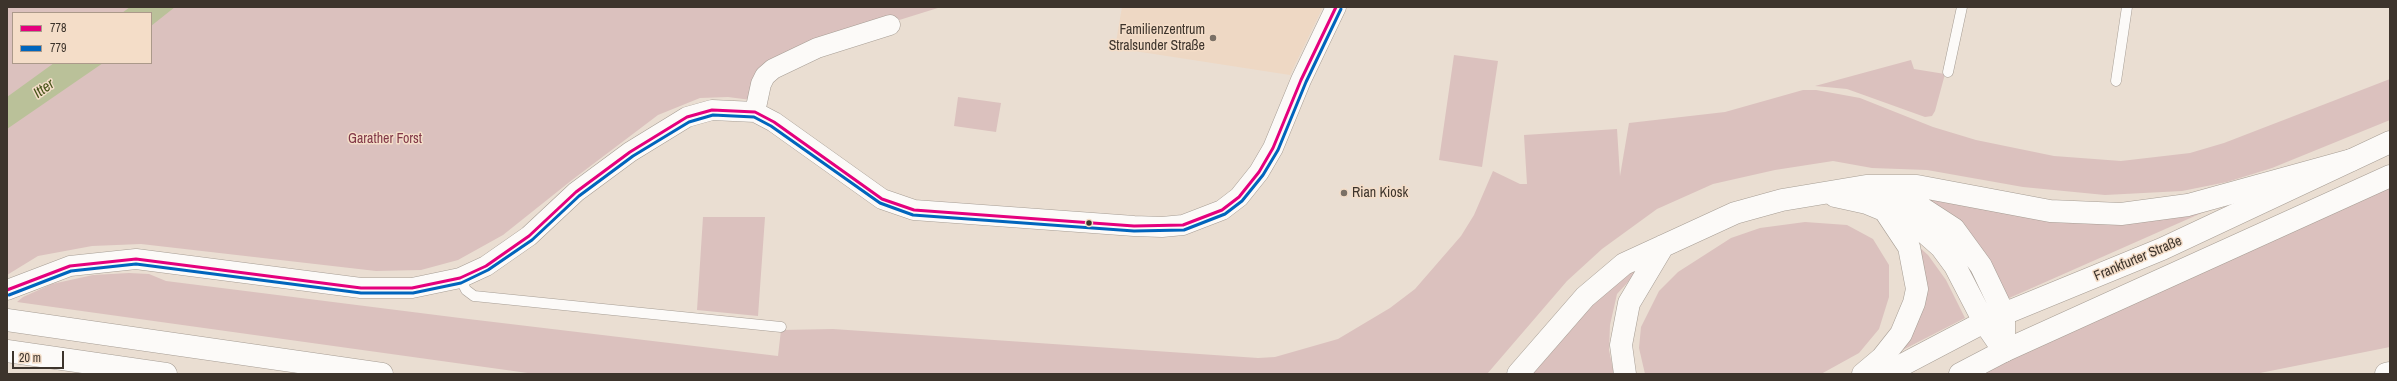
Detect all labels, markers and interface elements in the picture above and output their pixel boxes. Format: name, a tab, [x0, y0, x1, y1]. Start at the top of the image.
legend	[12, 12, 152, 64]
text: 778	[50, 20, 66, 36]
place label: Familienzentrum Stralsunder Straße	[1109, 22, 1205, 54]
marker: Familienzentrum Stralsunder Straße	[1208, 33, 1218, 43]
text: 779	[50, 40, 66, 56]
water label: Itter	[30, 76, 58, 102]
park label: Garather Forst	[348, 131, 422, 147]
place label: Rian Kiosk	[1352, 185, 1408, 201]
marker: Rian Kiosk	[1339, 188, 1349, 198]
unlabelled marker	[1084, 218, 1094, 228]
street label: Frankfurter Straße	[2092, 233, 2184, 285]
scale bar	[14, 343, 66, 369]
text: 20 m	[19, 350, 41, 366]

